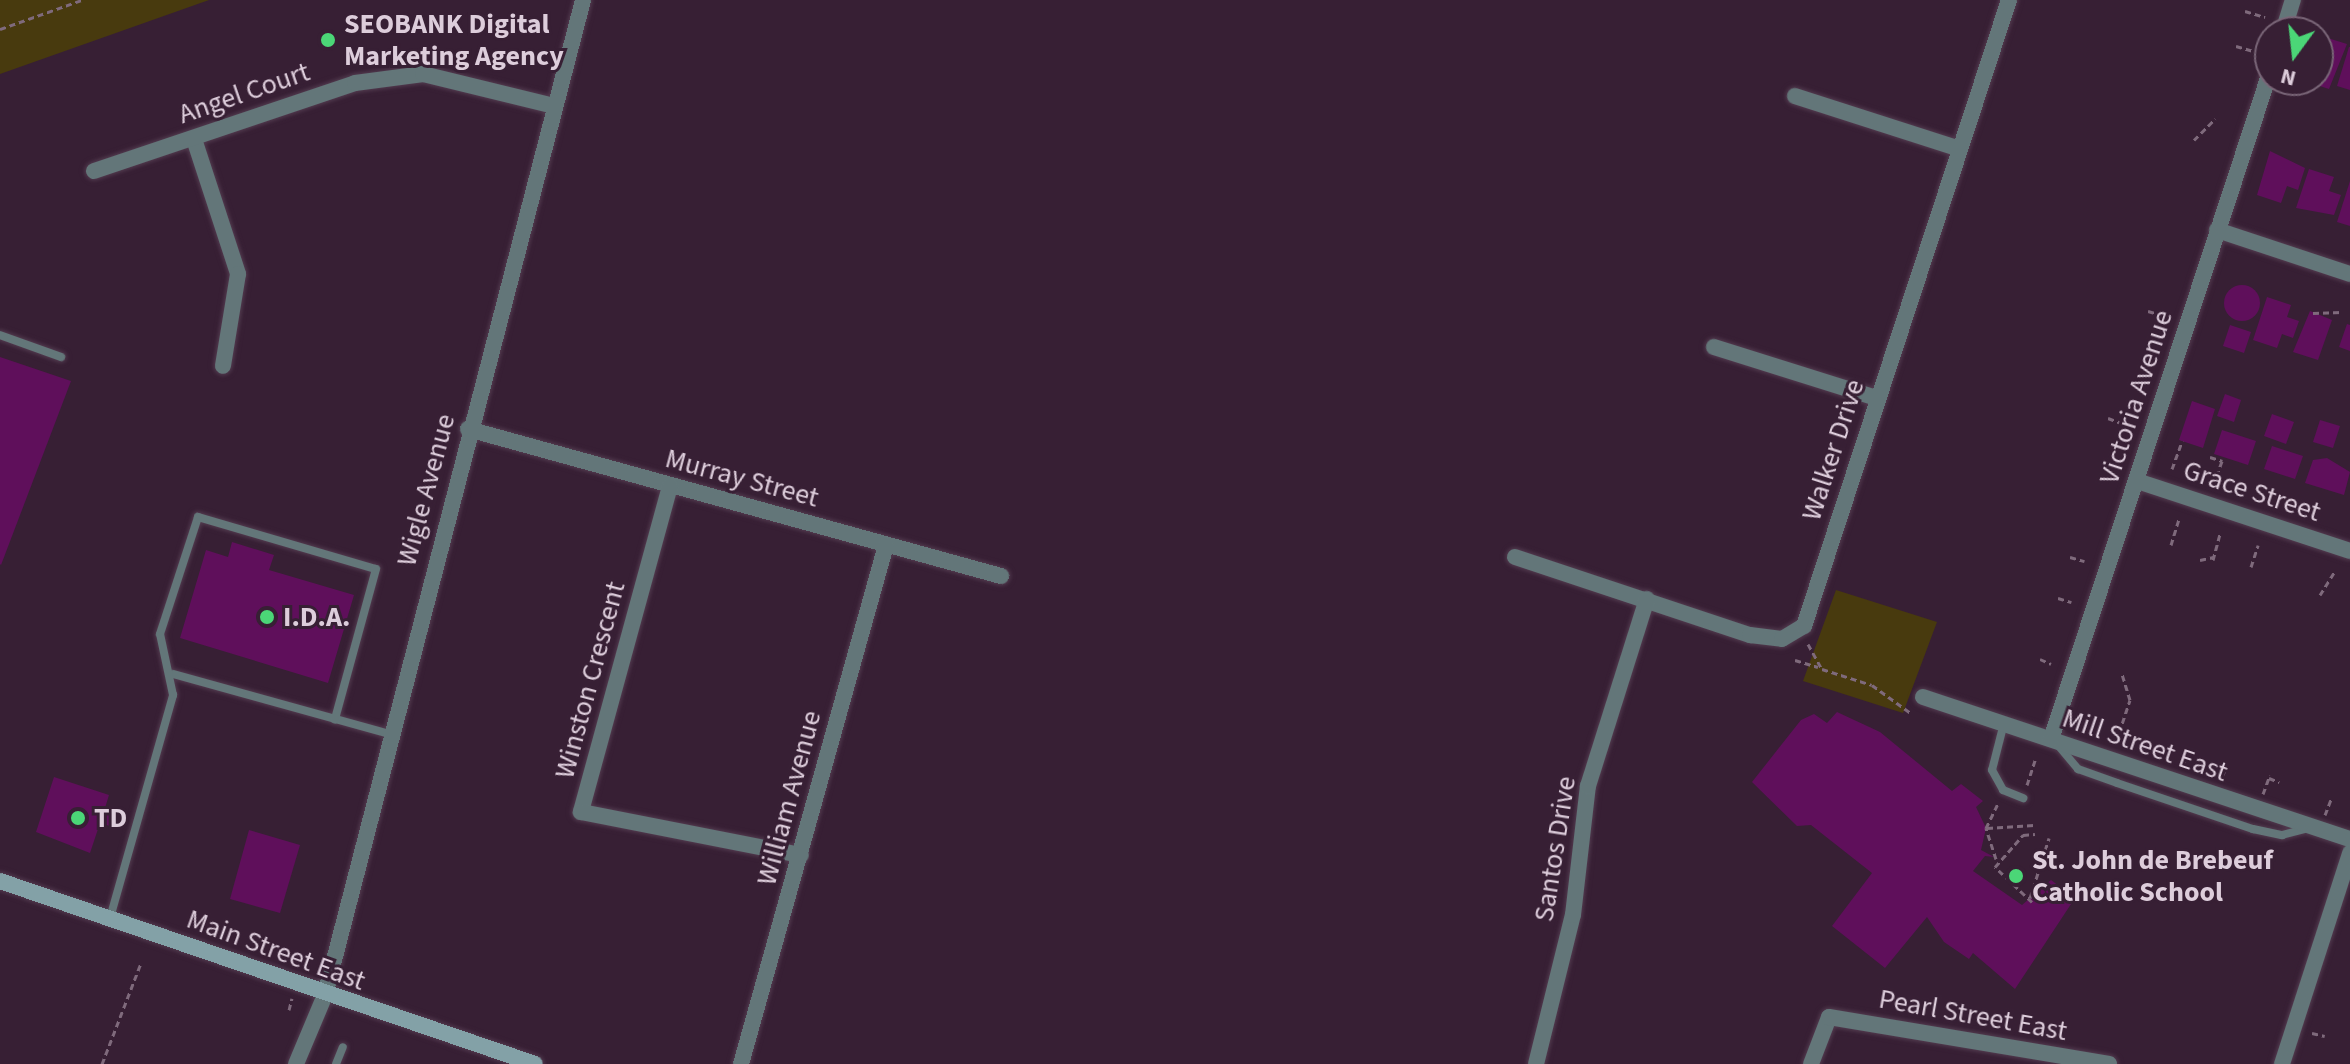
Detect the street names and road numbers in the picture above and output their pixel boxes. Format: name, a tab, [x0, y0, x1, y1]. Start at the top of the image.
street label: Angel Court	[174, 55, 314, 131]
street label: Victoria Avenue	[2092, 306, 2180, 488]
street label: Walker Drive	[1794, 375, 1872, 525]
street label: Wigle Avenue	[390, 410, 462, 570]
street label: Murray Street	[662, 441, 822, 515]
street label: Grace Street	[2179, 453, 2325, 529]
street label: Winston Crescent	[548, 578, 632, 782]
street label: Mill Street East	[2058, 701, 2232, 789]
street label: William Avenue	[750, 707, 828, 889]
street label: Santos Drive	[1527, 774, 1583, 924]
street label: Main Street East	[182, 902, 370, 998]
street label: Pearl Street East	[1876, 982, 2070, 1048]

